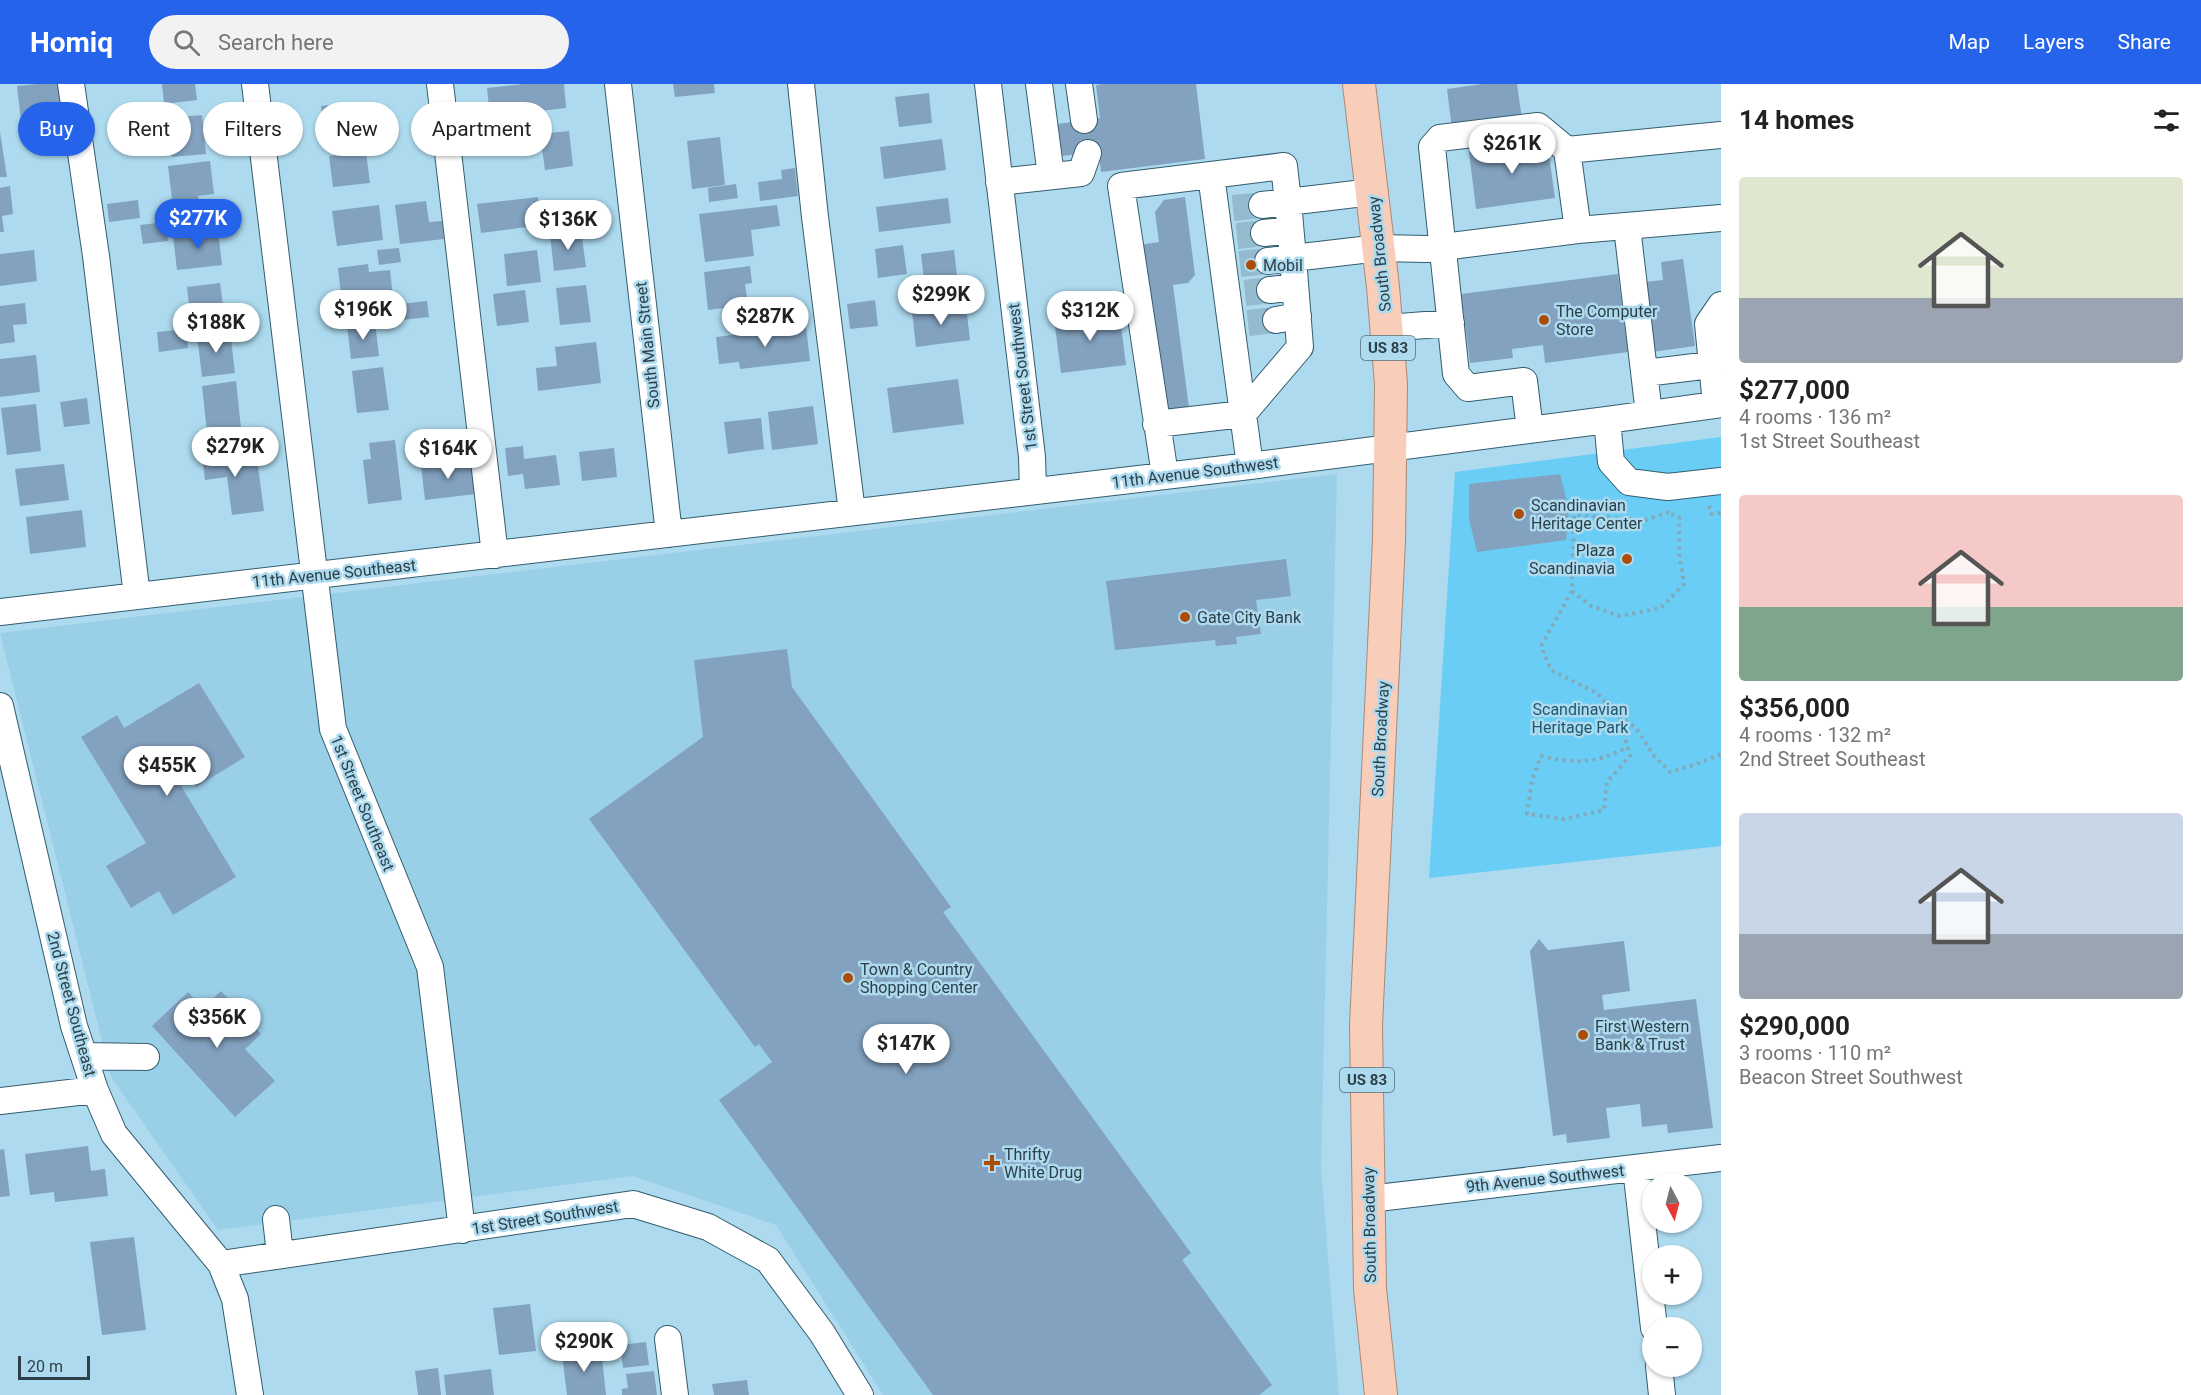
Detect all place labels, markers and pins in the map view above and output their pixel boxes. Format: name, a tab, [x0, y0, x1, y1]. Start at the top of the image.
pin: $261K	[1470, 124, 1554, 175]
pin: $277K	[156, 199, 240, 250]
pin: $136K	[526, 200, 610, 251]
place label: Mobil	[1263, 256, 1303, 275]
marker: Mobil	[1244, 258, 1258, 272]
pin: $299K	[899, 275, 983, 326]
pin: $196K	[321, 290, 405, 341]
pin: $312K	[1048, 291, 1132, 342]
pin: $287K	[723, 297, 807, 348]
place label: The Computer Store	[1556, 302, 1658, 339]
pin: $188K	[174, 303, 258, 354]
marker: The Computer Store	[1537, 313, 1551, 327]
pin: $279K	[193, 427, 277, 478]
pin: $164K	[406, 429, 490, 480]
place label: Scandinavian Heritage Center	[1531, 496, 1643, 533]
marker: Scandinavian Heritage Center	[1512, 507, 1526, 521]
place label: Plaza Scandinavia	[1529, 541, 1615, 578]
marker: Plaza Scandinavia	[1620, 552, 1634, 566]
place label: Gate City Bank	[1197, 608, 1302, 627]
marker: Gate City Bank	[1178, 610, 1192, 624]
pin: $455K	[125, 746, 209, 797]
place label: Town & Country Shopping Center	[860, 960, 979, 997]
marker: Town & Country Shopping Center	[841, 971, 855, 985]
pin: $356K	[175, 998, 259, 1049]
place label: First Western Bank & Trust	[1595, 1017, 1689, 1054]
pin: $147K	[864, 1024, 948, 1075]
marker: First Western Bank & Trust	[1576, 1028, 1590, 1042]
place label: Thrifty White Drug	[1004, 1145, 1082, 1182]
marker: Thrifty White Drug	[985, 1156, 999, 1170]
pin: $290K	[542, 1322, 626, 1373]

